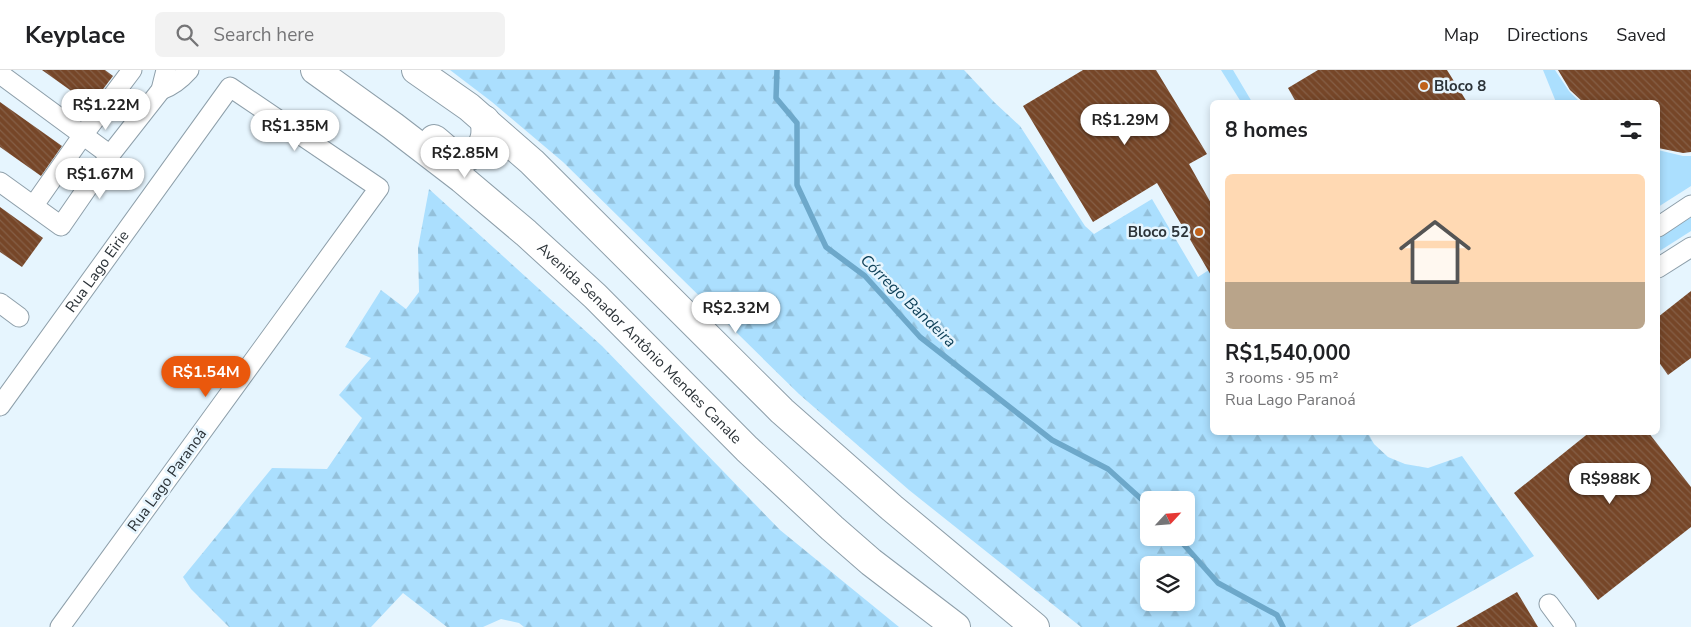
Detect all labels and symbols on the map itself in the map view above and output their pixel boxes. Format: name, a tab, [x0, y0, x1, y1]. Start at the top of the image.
place label: Bloco 8	[1434, 76, 1486, 96]
marker: Bloco 8	[1418, 80, 1430, 92]
pin: R$1.22M	[60, 88, 152, 131]
pin: R$1.29M	[1079, 104, 1171, 146]
pin: R$1.35M	[249, 109, 341, 152]
pin: R$2.85M	[419, 136, 511, 179]
pin: R$1.67M	[54, 158, 146, 200]
place label: Bloco 52	[1128, 222, 1189, 242]
street label: Rua Lago Eirie	[61, 226, 133, 316]
marker: Bloco 52	[1193, 226, 1205, 238]
street label: Avenida Senador Antônio Mendes Canale	[533, 238, 746, 448]
water label: Córrego Bandeira	[855, 250, 961, 352]
pin: R$2.32M	[690, 292, 782, 334]
pin: R$1.54M	[160, 356, 252, 398]
street label: Rua Lago Paranoá	[123, 425, 211, 535]
pin: R$988K	[1569, 462, 1651, 505]
north arrow	[1140, 491, 1195, 546]

